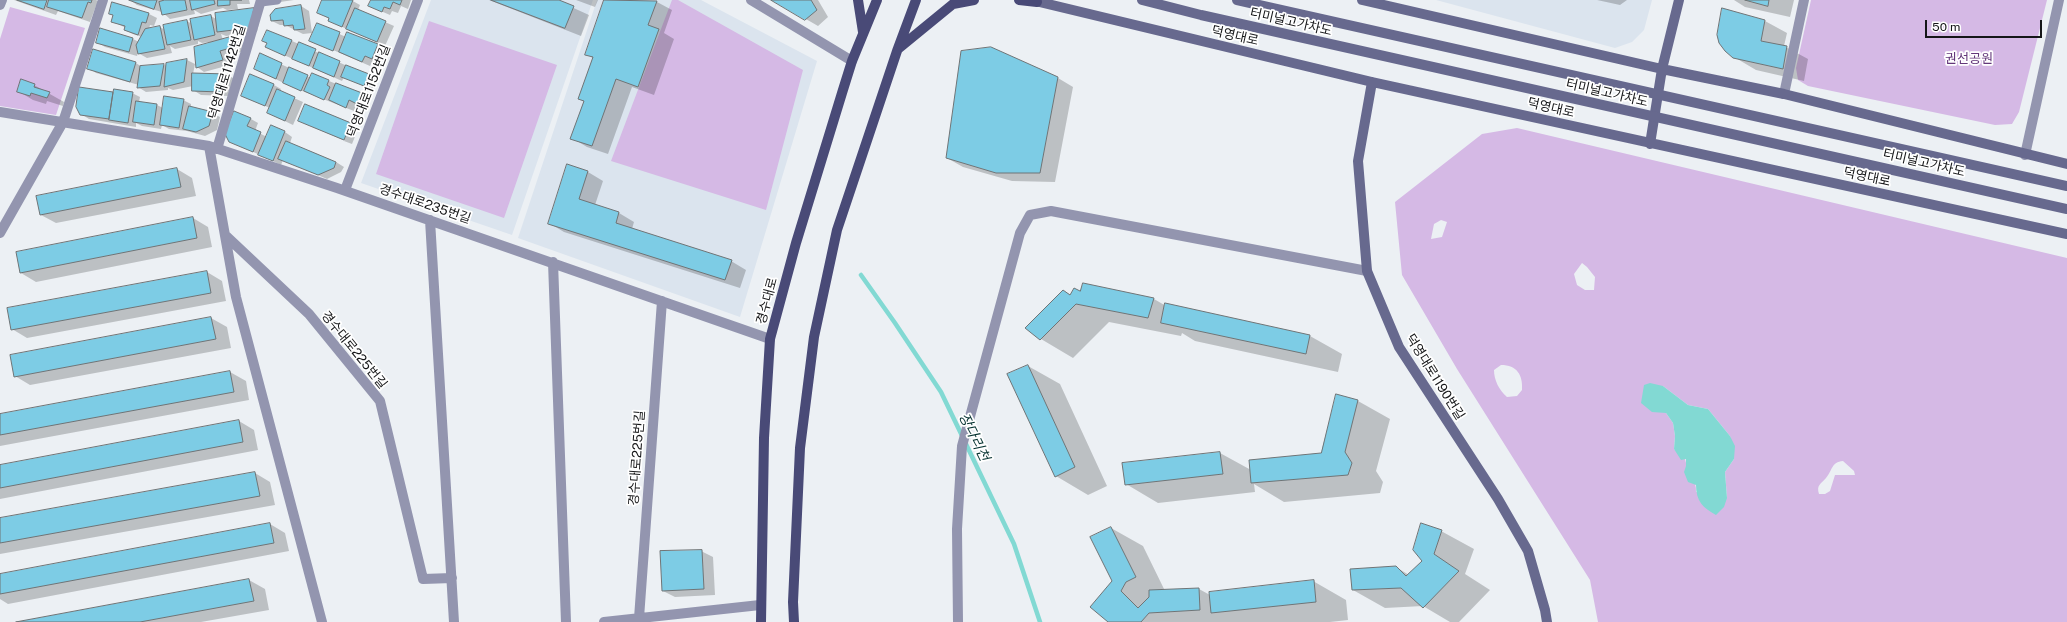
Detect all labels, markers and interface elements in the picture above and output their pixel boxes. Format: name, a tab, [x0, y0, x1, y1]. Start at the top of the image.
street label: 터미널고가차도	[1248, 5, 1334, 39]
scale bar	[1927, 12, 2044, 38]
text: 50 m	[1932, 20, 1960, 34]
street label: 덕영대로1142번길	[205, 23, 249, 121]
street label: 덕영대로	[1210, 23, 1260, 49]
street label: 덕영대로1152번길	[344, 42, 394, 140]
park label: 권선공원	[1945, 51, 1993, 67]
street label: 터미널고가차도	[1564, 76, 1650, 110]
street label: 덕영대로	[1526, 95, 1576, 121]
street label: 터미널고가차도	[1881, 146, 1967, 180]
street label: 덕영대로	[1842, 164, 1892, 190]
street label: 경수대로235번길	[377, 181, 473, 227]
street label: 경수대로	[753, 276, 781, 326]
street label: 경수대로225번길	[318, 308, 390, 392]
street label: 덕영대로1190번길	[1402, 331, 1468, 423]
street label: 경수대로225번길	[626, 410, 648, 506]
water label: 장다리천	[955, 410, 993, 464]

